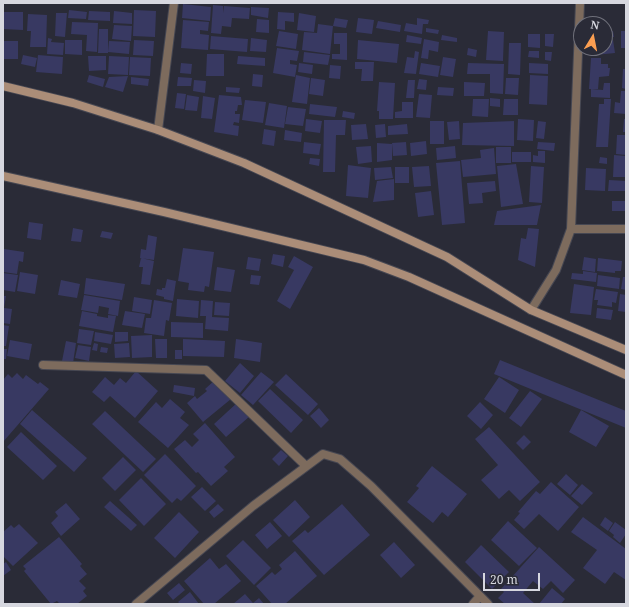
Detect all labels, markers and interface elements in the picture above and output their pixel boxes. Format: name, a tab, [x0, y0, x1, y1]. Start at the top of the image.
north arrow	[573, 16, 613, 56]
text: N	[589, 17, 601, 33]
scale bar	[485, 565, 542, 591]
text: 20 m	[490, 571, 518, 588]

